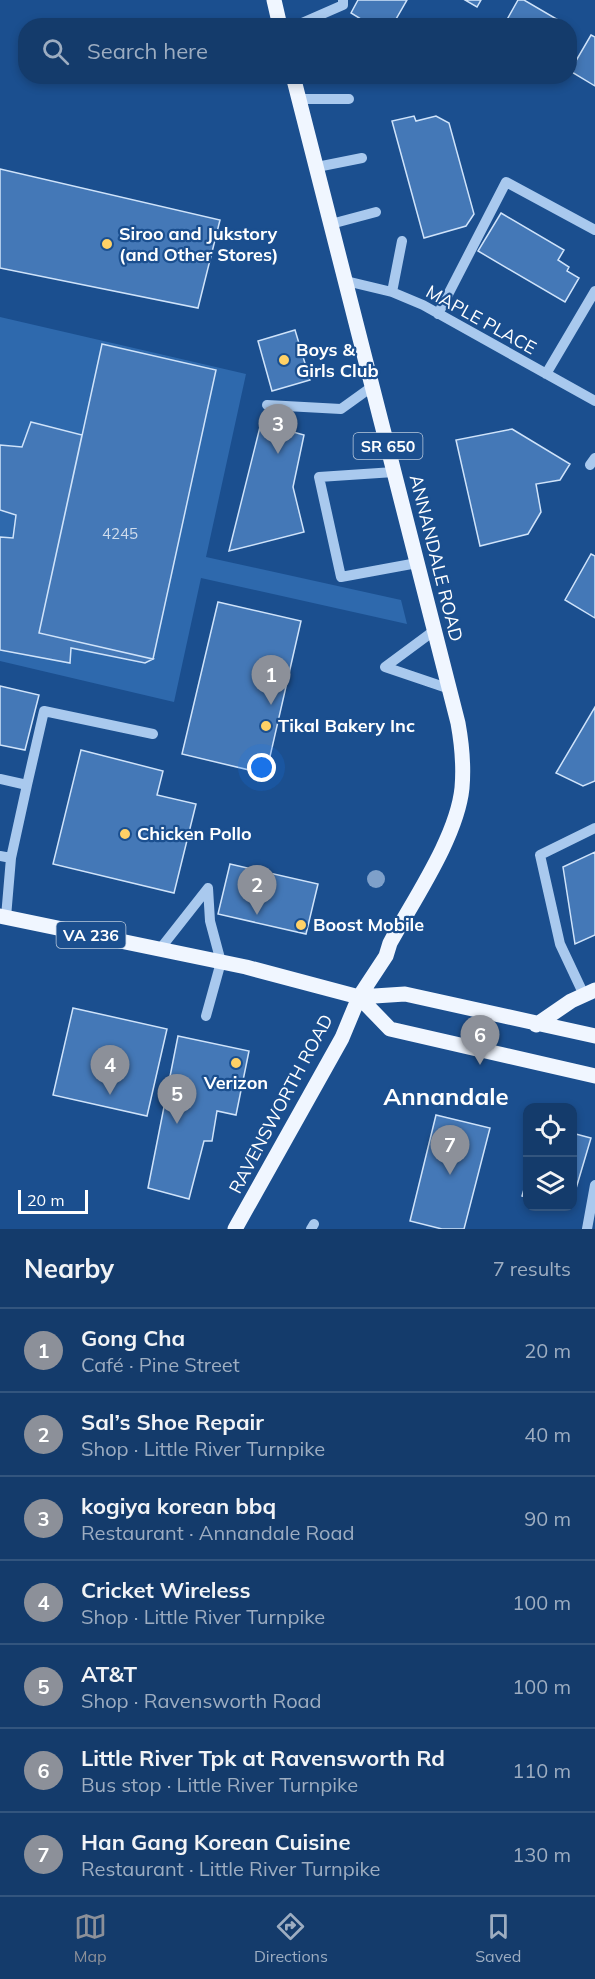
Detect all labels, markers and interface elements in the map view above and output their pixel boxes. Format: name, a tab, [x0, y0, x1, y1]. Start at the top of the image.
search box	[18, 18, 577, 84]
icon: search	[39, 35, 72, 68]
text: Search here	[87, 37, 208, 65]
place label: Siroo and Jukstory (and Other Stores)	[119, 222, 278, 266]
marker: Siroo and Jukstory (and Other Stores)	[100, 237, 114, 251]
street label: MAPLE PLACE	[422, 280, 540, 359]
place label: Boys & Girls Club	[296, 338, 379, 382]
marker: Boys & Girls Club	[277, 353, 291, 367]
pin: 3	[258, 404, 298, 454]
road number: SR 650	[354, 433, 422, 459]
street label: ANNANDALE ROAD	[405, 472, 468, 644]
house number: 4245	[102, 524, 138, 543]
pin: 1	[252, 656, 290, 705]
place label: Tikal Bakery Inc	[278, 714, 415, 737]
marker: Tikal Bakery Inc	[259, 719, 273, 733]
your location	[247, 753, 276, 782]
place label: Chicken Pollo	[137, 822, 252, 845]
marker: Chicken Pollo	[118, 827, 132, 841]
pin: 2	[238, 866, 276, 915]
place label: Boost Mobile	[313, 913, 424, 936]
marker: Boost Mobile	[294, 918, 308, 932]
road number: VA 236	[56, 922, 125, 948]
street label: RAVENSWORTH ROAD	[223, 1010, 338, 1197]
pin: 6	[460, 1016, 500, 1065]
pin: 4	[90, 1046, 130, 1095]
marker: Verizon	[229, 1056, 243, 1070]
place label: Verizon	[203, 1071, 268, 1094]
pin: 5	[158, 1074, 196, 1124]
district label: Annandale	[383, 1081, 509, 1111]
map controls	[523, 1103, 577, 1211]
button: locate	[523, 1103, 577, 1157]
pin: 7	[430, 1126, 470, 1175]
button: layers	[523, 1157, 577, 1211]
scale bar	[18, 1187, 88, 1214]
text: 20 m	[27, 1190, 64, 1210]
text: Nearby	[24, 1252, 114, 1285]
text: 7 results	[493, 1256, 571, 1281]
text: Gong Cha	[81, 1324, 185, 1352]
text: 1	[38, 1338, 50, 1363]
text: 20 m	[524, 1338, 571, 1363]
text: Café · Pine Street	[81, 1352, 240, 1377]
text: Sal’s Shoe Repair	[81, 1408, 264, 1436]
text: 2	[38, 1422, 50, 1447]
text: 40 m	[524, 1422, 571, 1447]
text: Shop · Little River Turnpike	[81, 1436, 325, 1461]
text: kogiya korean bbq	[81, 1492, 276, 1520]
text: 3	[38, 1506, 50, 1531]
text: 90 m	[524, 1506, 571, 1531]
text: Restaurant · Annandale Road	[81, 1520, 355, 1545]
text: Cricket Wireless	[81, 1576, 251, 1604]
text: 4	[38, 1590, 50, 1615]
text: 100 m	[512, 1590, 571, 1615]
text: Shop · Little River Turnpike	[81, 1604, 325, 1629]
text: AT&T	[81, 1660, 137, 1688]
text: 5	[38, 1674, 50, 1699]
text: 100 m	[512, 1674, 571, 1699]
text: Shop · Ravensworth Road	[81, 1688, 322, 1713]
text: Little River Tpk at Ravensworth Rd	[81, 1744, 445, 1772]
text: 6	[38, 1758, 50, 1783]
text: 110 m	[512, 1758, 571, 1783]
text: Bus stop · Little River Turnpike	[81, 1772, 358, 1797]
text: Han Gang Korean Cuisine	[81, 1828, 350, 1856]
text: 7	[38, 1842, 50, 1867]
text: 130 m	[512, 1842, 571, 1867]
text: Restaurant · Little River Turnpike	[81, 1856, 380, 1881]
tab: Map	[74, 1910, 107, 1966]
tab: Directions	[254, 1910, 328, 1966]
tab: Saved	[475, 1910, 521, 1966]

